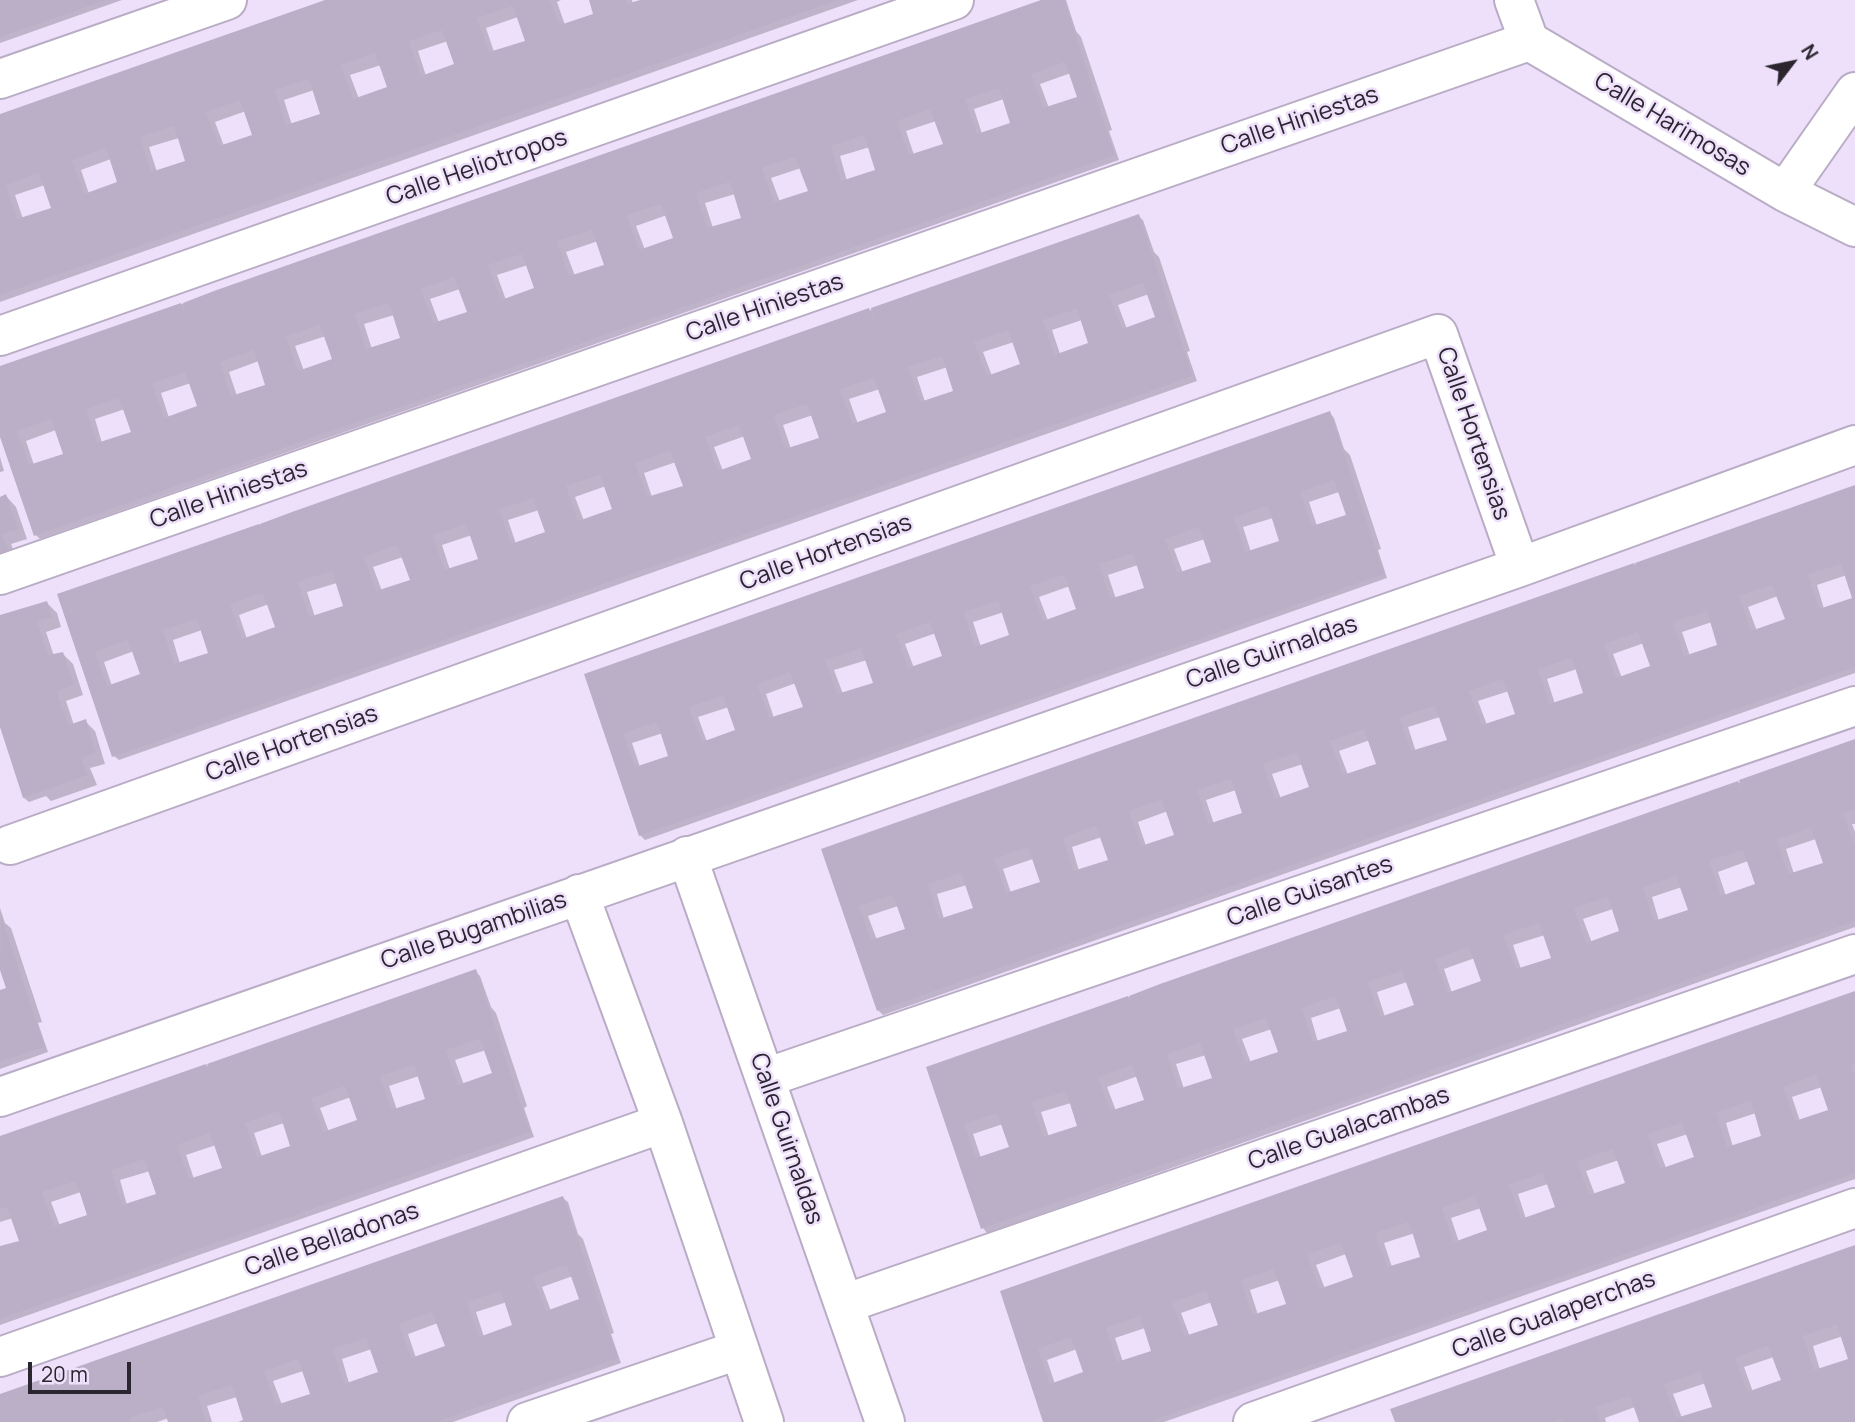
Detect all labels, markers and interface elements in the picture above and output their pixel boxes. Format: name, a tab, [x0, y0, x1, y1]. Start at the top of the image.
north arrow	[1757, 28, 1827, 98]
text: N	[1795, 39, 1824, 65]
street label: Calle Harimosas	[1589, 67, 1755, 183]
street label: Calle Hiniestas	[1217, 81, 1383, 161]
street label: Calle Heliotropos	[383, 124, 571, 212]
street label: Calle Hiniestas	[682, 268, 848, 348]
street label: Calle Hortensias	[1430, 344, 1516, 524]
street label: Calle Hiniestas	[146, 455, 312, 535]
street label: Calle Hortensias	[736, 509, 916, 597]
street label: Calle Guirnaldas	[1183, 610, 1361, 696]
street label: Calle Hortensias	[202, 700, 382, 788]
street label: Calle Guisantes	[1223, 850, 1397, 934]
street label: Calle Bugambilias	[377, 886, 571, 976]
street label: Calle Guirnaldas	[743, 1050, 829, 1228]
street label: Calle Gualacambas	[1245, 1081, 1453, 1177]
street label: Calle Belladonas	[241, 1197, 423, 1283]
street label: Calle Gualaperchas	[1448, 1265, 1660, 1365]
scale bar	[32, 1348, 135, 1392]
text: 20 m	[41, 1360, 88, 1388]

